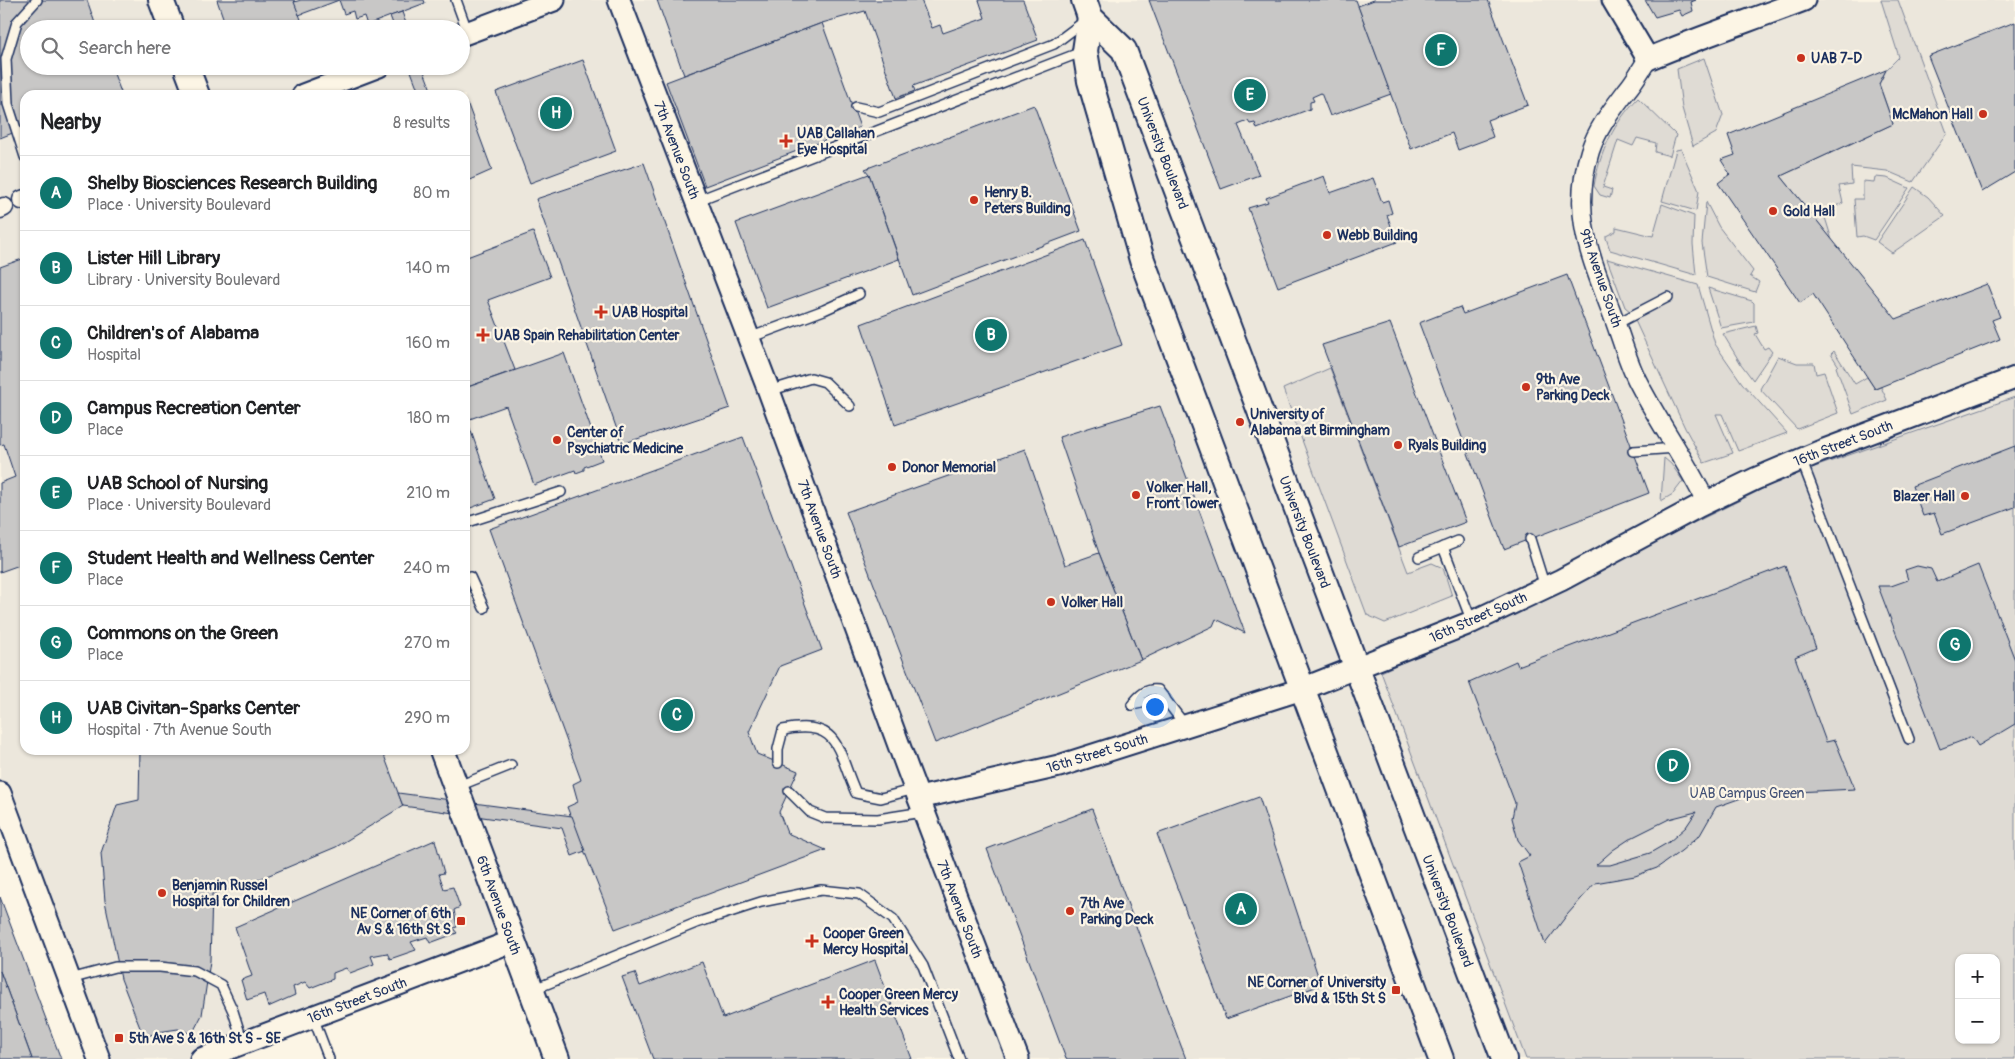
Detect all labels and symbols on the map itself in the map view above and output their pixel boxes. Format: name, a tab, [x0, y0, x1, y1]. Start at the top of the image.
pin: F	[1425, 31, 1457, 69]
place label: UAB 7-D	[1811, 50, 1862, 67]
marker: UAB 7-D	[1795, 52, 1807, 64]
pin: E	[1234, 76, 1266, 114]
pin: H	[540, 94, 572, 132]
street label: University Boulevard	[1133, 95, 1192, 212]
street label: 7th Avenue South	[650, 99, 703, 202]
place label: McMahon Hall	[1892, 106, 1973, 123]
marker: McMahon Hall	[1977, 108, 1989, 120]
place label: UAB Callahan Eye Hospital	[797, 125, 875, 158]
marker: UAB Callahan Eye Hospital	[779, 134, 793, 148]
place label: Henry B. Peters Building	[984, 184, 1070, 217]
marker: Henry B. Peters Building	[968, 194, 980, 206]
place label: Gold Hall	[1783, 203, 1835, 220]
marker: Gold Hall	[1767, 205, 1779, 217]
street label: 9th Avenue South	[1576, 226, 1625, 330]
place label: Webb Building	[1337, 227, 1418, 244]
marker: Webb Building	[1321, 229, 1333, 241]
place label: UAB Hospital	[612, 304, 688, 321]
marker: UAB Hospital	[594, 305, 608, 319]
pin: B	[975, 316, 1007, 354]
place label: UAB Spain Rehabilitation Center	[494, 327, 681, 344]
marker: UAB Spain Rehabilitation Center	[476, 328, 490, 342]
place label: 9th Ave Parking Deck	[1536, 371, 1610, 404]
marker: 9th Ave Parking Deck	[1520, 381, 1532, 393]
place label: University of Alabama at Birmingham	[1250, 406, 1390, 439]
marker: University of Alabama at Birmingham	[1234, 416, 1246, 428]
street label: 16th Street South	[1791, 417, 1895, 470]
place label: Center of Psychiatric Medicine	[567, 424, 684, 457]
marker: Center of Psychiatric Medicine	[551, 434, 563, 446]
place label: Ryals Building	[1408, 437, 1486, 454]
marker: Ryals Building	[1392, 439, 1404, 451]
place label: Donor Memorial	[902, 459, 996, 476]
marker: Donor Memorial	[886, 461, 898, 473]
street label: University Boulevard	[1275, 474, 1334, 591]
street label: 7th Avenue South	[794, 478, 845, 581]
place label: Volker Hall, Front Tower	[1146, 479, 1220, 512]
place label: Blazer Hall	[1893, 488, 1955, 505]
marker: Volker Hall, Front Tower	[1130, 489, 1142, 501]
marker: Blazer Hall	[1959, 490, 1971, 502]
street label: 16th Street South	[1427, 588, 1530, 647]
place label: Volker Hall	[1061, 594, 1123, 611]
marker: Volker Hall	[1045, 596, 1057, 608]
pin: G	[1939, 626, 1971, 664]
your location	[1142, 694, 1168, 720]
pin: C	[661, 696, 693, 734]
street label: 16th Street South	[1045, 730, 1150, 777]
pin: D	[1657, 747, 1689, 785]
park label: UAB Campus Green	[1690, 785, 1805, 802]
street label: 6th Avenue South	[473, 853, 524, 957]
street label: University Boulevard	[1418, 853, 1477, 970]
street label: 7th Avenue South	[933, 858, 986, 961]
place label: Benjamin Russel Hospital for Children	[172, 877, 290, 910]
marker: Benjamin Russel Hospital for Children	[156, 887, 168, 899]
pin: A	[1225, 890, 1257, 928]
place label: 7th Ave Parking Deck	[1080, 895, 1154, 928]
place label: NE Corner of 6th Av S & 16th St S	[351, 905, 451, 938]
marker: 7th Ave Parking Deck	[1064, 905, 1076, 917]
marker: NE Corner of 6th Av S & 16th St S	[455, 915, 467, 927]
place label: Cooper Green Mercy Hospital	[823, 925, 908, 958]
marker: Cooper Green Mercy Hospital	[805, 934, 819, 948]
street label: 16th Street South	[305, 974, 409, 1027]
place label: NE Corner of University Blvd & 15th St S	[1247, 974, 1386, 1007]
marker: NE Corner of University Blvd & 15th St S	[1390, 984, 1402, 996]
place label: Cooper Green Mercy Health Services	[839, 986, 958, 1019]
marker: Cooper Green Mercy Health Services	[821, 995, 835, 1009]
place label: 5th Ave S & 16th St S - SE	[129, 1030, 281, 1047]
marker: 5th Ave S & 16th St S - SE	[113, 1032, 125, 1044]

